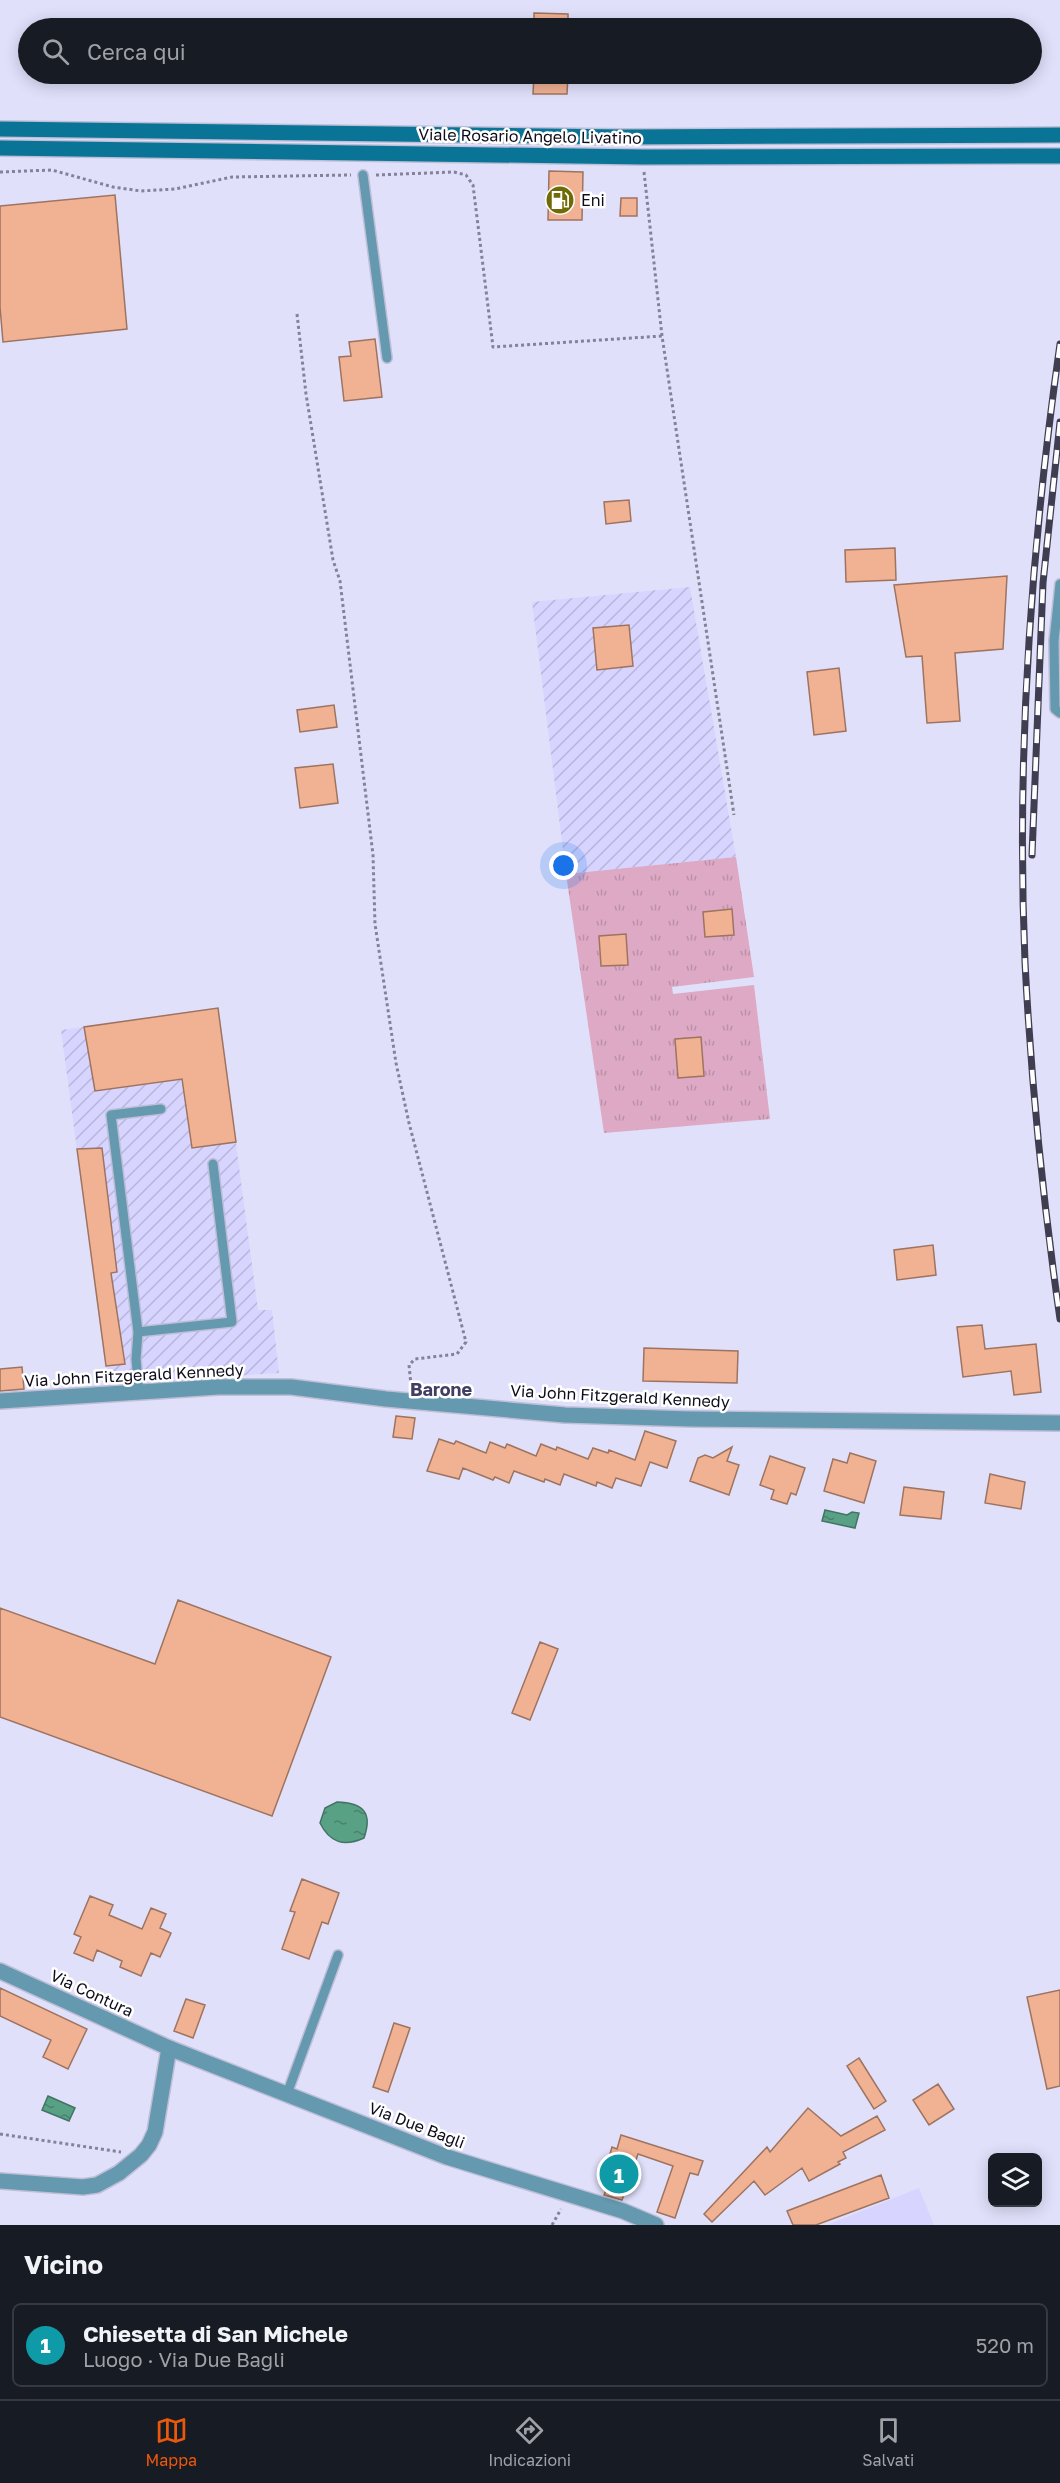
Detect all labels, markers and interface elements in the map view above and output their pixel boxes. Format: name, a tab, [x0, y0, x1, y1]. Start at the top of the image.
search box	[18, 18, 1042, 84]
icon: search	[39, 35, 72, 68]
text: Cerca qui	[87, 38, 186, 65]
street label: Viale Rosario Angelo Livatino	[418, 124, 642, 148]
fuel station icon: Eni	[544, 184, 576, 216]
place label: Eni	[581, 190, 605, 210]
your location	[549, 851, 578, 880]
street label: Via John Fitzgerald Kennedy	[24, 1359, 244, 1391]
district label: Barone	[410, 1378, 472, 1400]
street label: Via John Fitzgerald Kennedy	[510, 1380, 730, 1412]
street label: Via Contura	[47, 1965, 137, 2021]
street label: Via Due Bagli	[366, 2098, 468, 2152]
pin: 1	[600, 2152, 638, 2196]
map controls	[988, 2153, 1042, 2207]
button: layers	[988, 2153, 1042, 2207]
text: Vicino	[24, 2249, 103, 2280]
text: Chiesetta di San Michele	[83, 2320, 348, 2347]
text: 1	[40, 2333, 51, 2357]
text: 520 m	[976, 2333, 1034, 2357]
text: Luogo · Via Due Bagli	[83, 2347, 285, 2371]
tab: Mappa	[146, 2414, 197, 2470]
tab: Indicazioni	[488, 2414, 571, 2470]
tab: Salvati	[862, 2414, 914, 2470]

